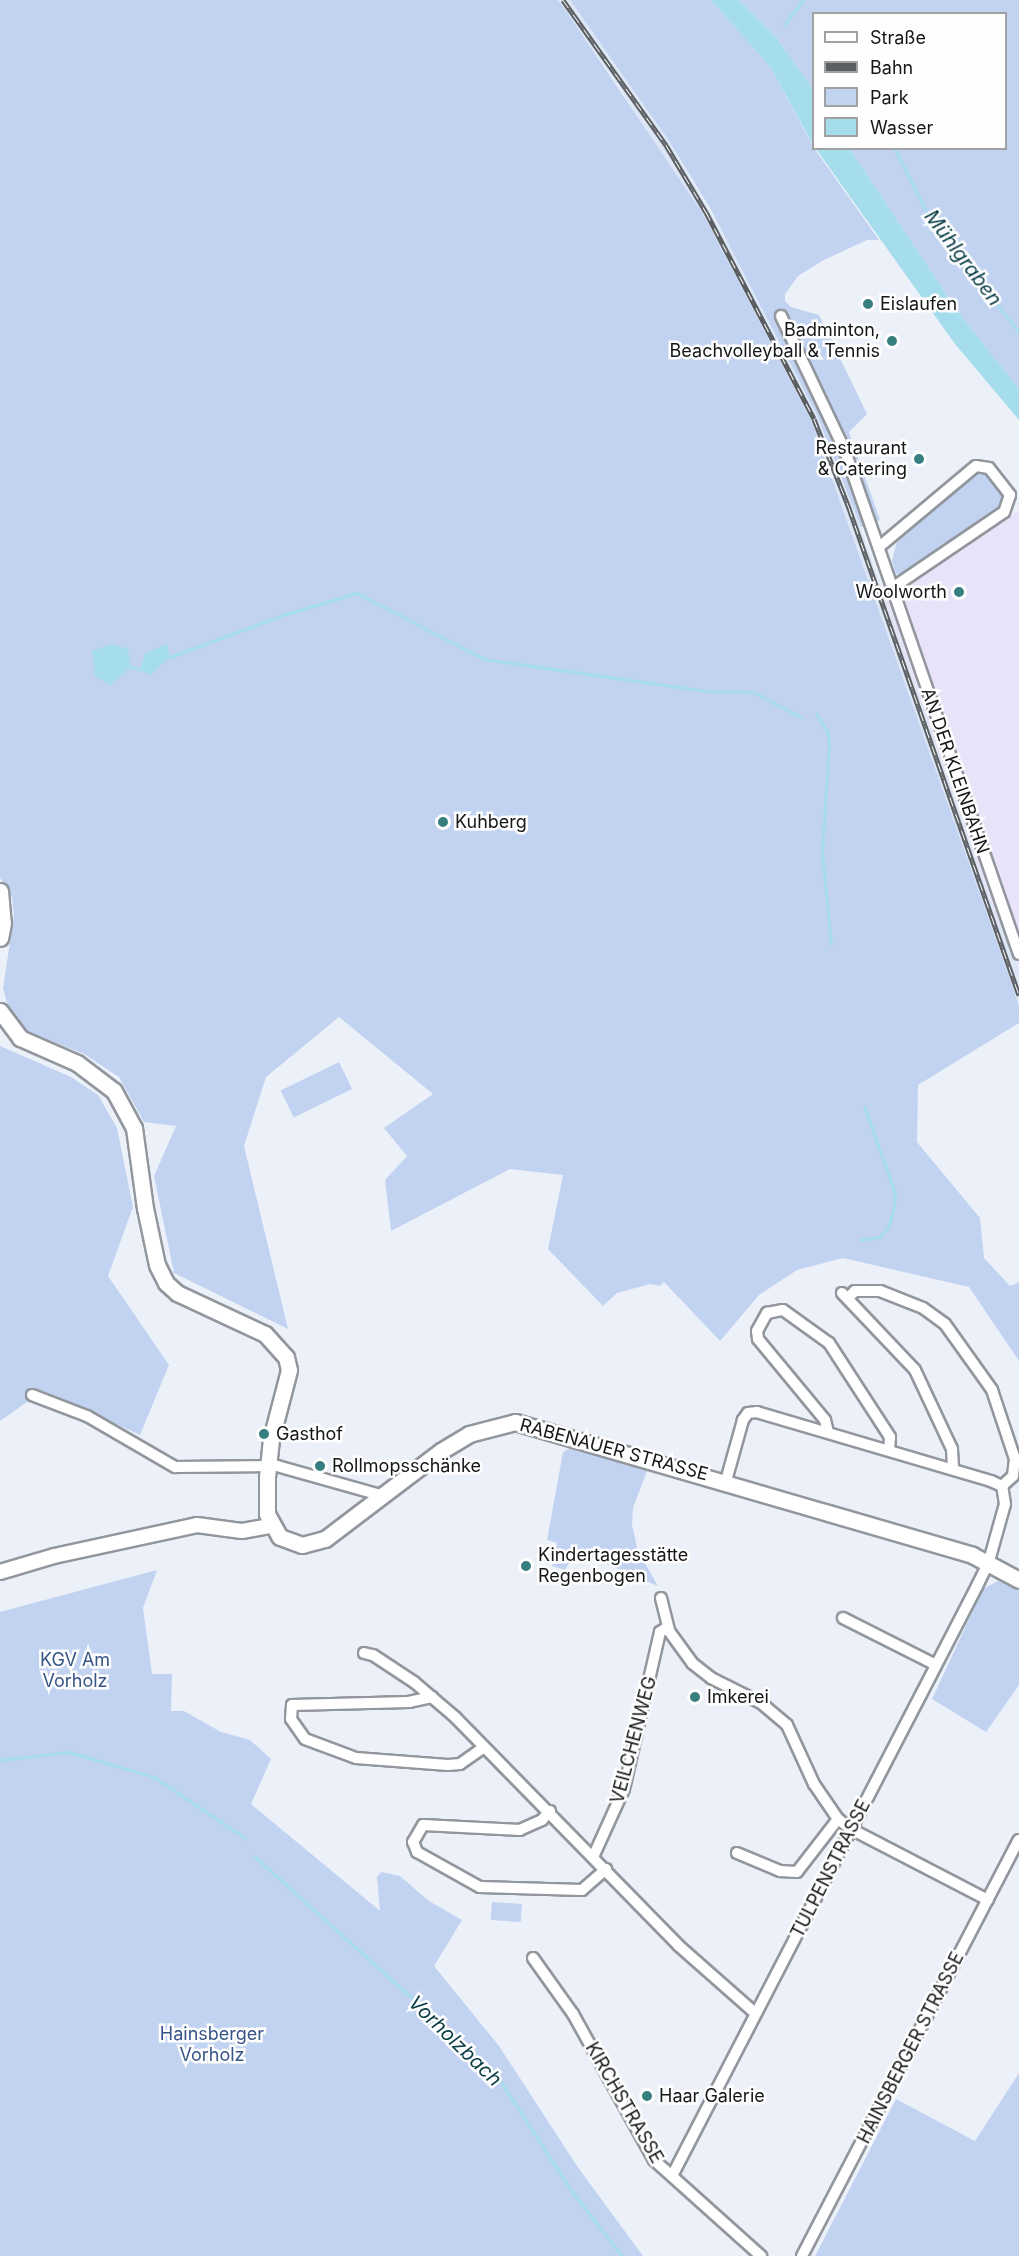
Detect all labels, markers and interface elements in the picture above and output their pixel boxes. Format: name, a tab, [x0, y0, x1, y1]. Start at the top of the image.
legend	[812, 12, 1007, 150]
text: Straße	[870, 27, 926, 48]
text: Bahn	[870, 57, 913, 78]
text: Park	[870, 87, 909, 108]
text: Wasser	[870, 117, 933, 138]
water label: Mühlgraben	[919, 205, 1007, 311]
place label: Eislaufen	[880, 293, 957, 315]
marker: Eislaufen	[861, 297, 875, 311]
place label: Badminton, Beachvolleyball & Tennis	[670, 320, 880, 362]
marker: Badminton, Beachvolleyball & Tennis	[885, 334, 899, 348]
place label: Restaurant & Catering	[816, 438, 907, 480]
marker: Restaurant & Catering	[912, 452, 926, 466]
place label: Woolworth	[855, 581, 947, 603]
marker: Woolworth	[952, 585, 966, 599]
street label: AN DER KLEINBAHN	[916, 685, 994, 857]
place label: Kuhberg	[455, 811, 527, 833]
marker: Kuhberg	[436, 815, 450, 829]
street label: RABENAUER STRASSE	[517, 1414, 711, 1486]
place label: Gasthof	[276, 1423, 343, 1445]
marker: Gasthof	[257, 1427, 271, 1441]
place label: Rollmopsschänke	[332, 1455, 481, 1477]
marker: Rollmopsschänke	[313, 1459, 327, 1473]
place label: Kindertagesstätte Regenbogen	[538, 1545, 688, 1588]
marker: Kindertagesstätte Regenbogen	[519, 1559, 533, 1573]
park label: KGV Am Vorholz	[40, 1650, 110, 1692]
street label: VEILCHENWEG	[607, 1674, 661, 1806]
place label: Imkerei	[707, 1686, 769, 1708]
marker: Imkerei	[688, 1690, 702, 1704]
street label: TULPENSTRASSE	[787, 1796, 875, 1942]
street label: HAINSBERGER STRASSE	[853, 1949, 969, 2147]
water label: Vorholzbach	[403, 1991, 507, 2091]
park label: Hainsberger Vorholz	[160, 2024, 264, 2066]
street label: KIRCHSTRASSE	[581, 2039, 667, 2167]
place label: Haar Galerie	[659, 2085, 765, 2107]
marker: Haar Galerie	[640, 2089, 654, 2103]

